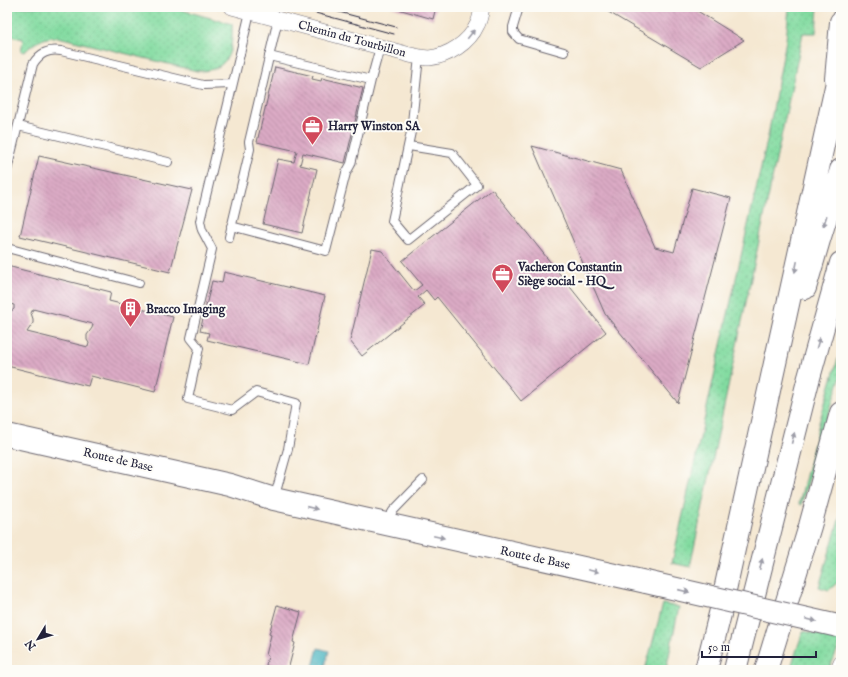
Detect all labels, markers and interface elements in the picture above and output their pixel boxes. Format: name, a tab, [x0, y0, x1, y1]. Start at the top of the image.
street label: Chemin du Tourbillon	[297, 17, 408, 61]
one-way arrow	[467, 28, 475, 39]
office icon: Harry Winston SA	[300, 113, 326, 146]
place label: Harry Winston SA	[328, 119, 421, 135]
one-way arrow	[822, 215, 828, 227]
place label: Vacheron Constantin Siège social - HQ	[517, 260, 623, 290]
office icon: Vacheron Constantin Siège social - HQ	[490, 261, 516, 294]
one-way arrow	[792, 261, 798, 273]
building icon: Bracco Imaging	[118, 296, 144, 329]
place label: Bracco Imaging	[146, 302, 226, 318]
one-way arrow	[815, 337, 821, 349]
one-way arrow	[790, 432, 796, 444]
street label: Route de Base	[82, 445, 155, 475]
one-way arrow	[306, 506, 318, 512]
one-way arrow	[433, 534, 445, 540]
street label: Route de Base	[499, 543, 572, 573]
one-way arrow	[758, 558, 764, 570]
one-way arrow	[587, 568, 599, 574]
one-way arrow	[678, 588, 690, 594]
one-way arrow	[805, 617, 817, 623]
north arrow	[18, 619, 58, 659]
scale bar	[702, 633, 816, 659]
text: N	[22, 636, 40, 653]
text: 50 m	[708, 640, 730, 655]

